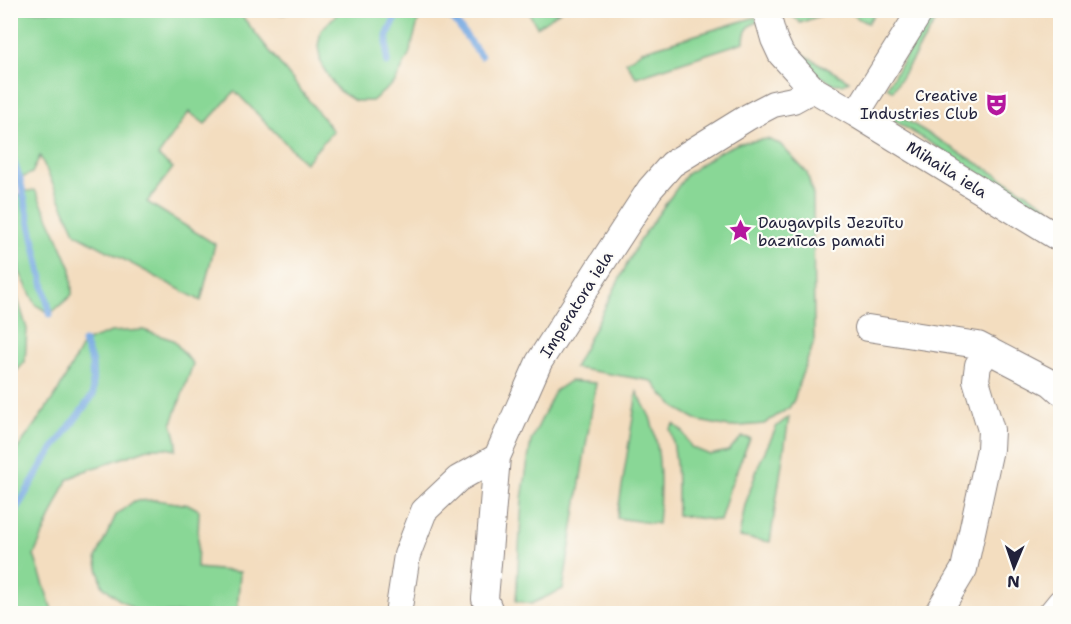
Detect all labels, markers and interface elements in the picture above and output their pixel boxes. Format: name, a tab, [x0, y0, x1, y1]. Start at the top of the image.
place label: Creative Industries Club	[860, 85, 978, 124]
theatre icon: Creative Industries Club	[983, 91, 1009, 117]
street label: Mihaila iela	[902, 136, 991, 203]
place label: Daugavpils Jezuītu baznīcas pamati	[758, 212, 904, 251]
place icon: Daugavpils Jezuītu baznīcas pamati	[727, 218, 753, 244]
street label: Imperatora iela	[535, 247, 618, 362]
north arrow	[984, 537, 1044, 597]
text: N	[1007, 571, 1020, 592]

